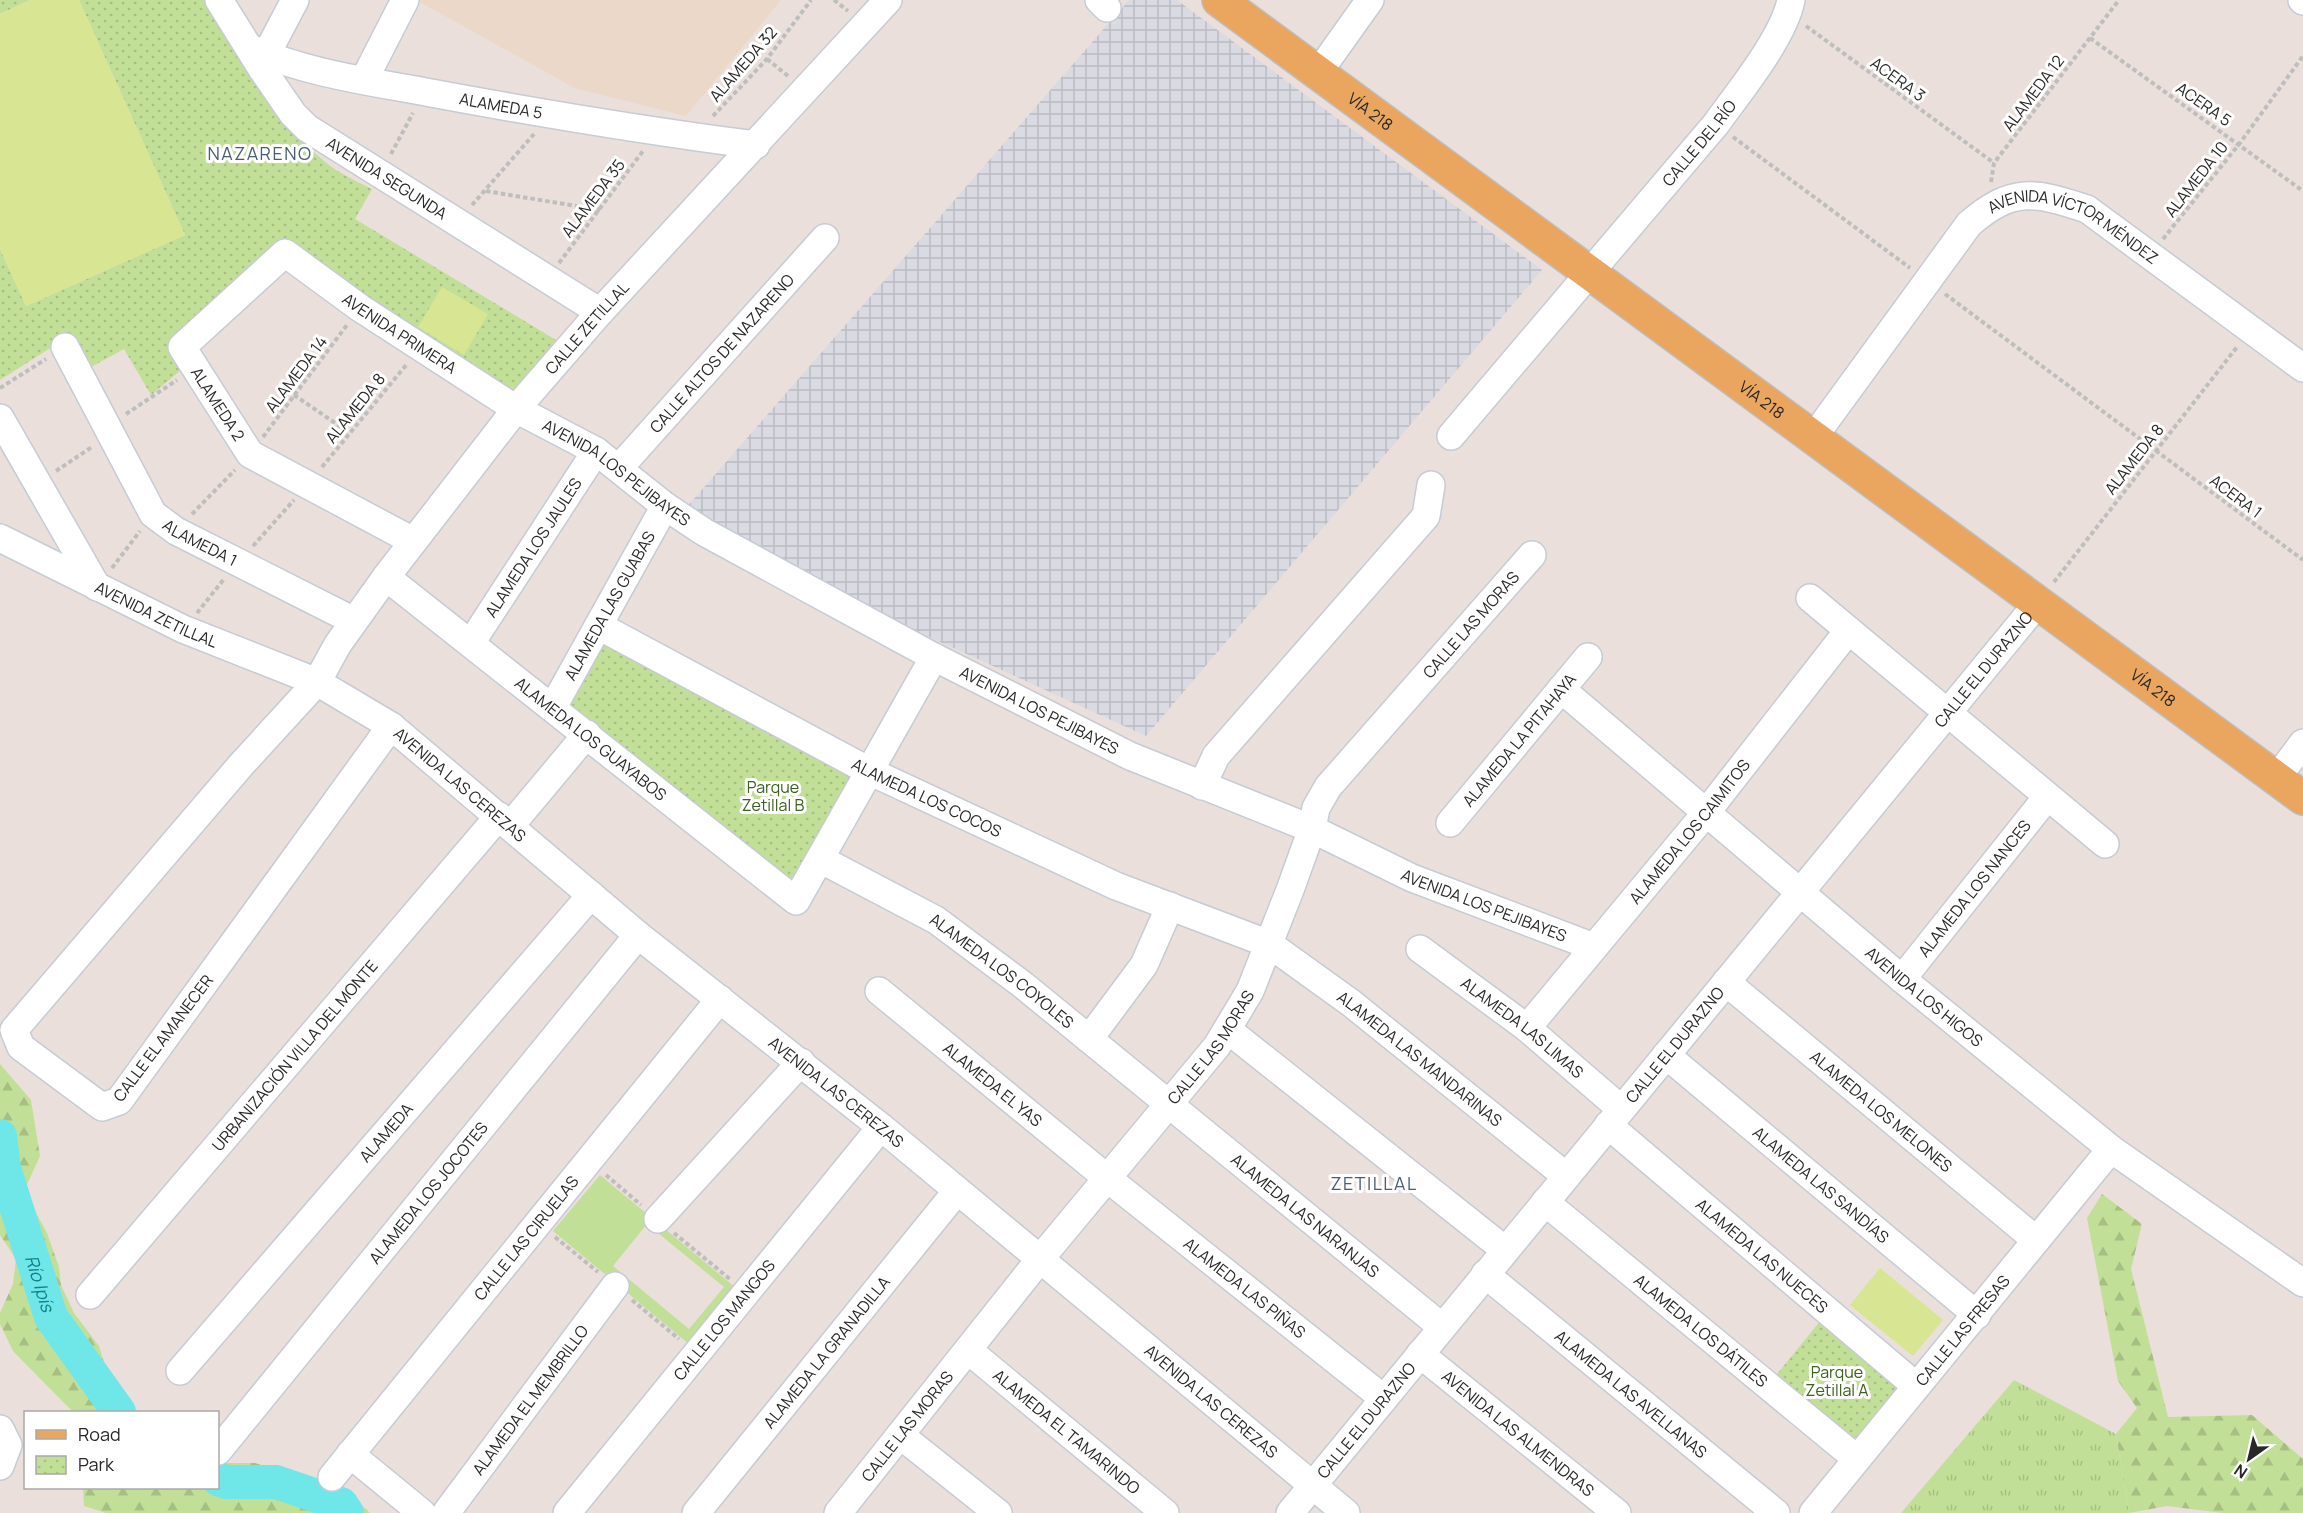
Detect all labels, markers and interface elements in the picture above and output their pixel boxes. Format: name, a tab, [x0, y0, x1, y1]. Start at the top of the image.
street label: ALAMEDA 32	[704, 22, 782, 106]
street label: ALAMEDA 12	[1997, 50, 2069, 136]
street label: ACERA 3	[1866, 52, 1930, 106]
street label: ACERA 5	[2172, 77, 2236, 131]
street label: ALAMEDA 5	[458, 87, 544, 124]
street label: VÍA 218	[1343, 87, 1398, 136]
street label: CALLE DEL RÍO	[1657, 95, 1741, 191]
street label: AVENIDA SEGUNDA	[322, 132, 451, 224]
street label: ALAMEDA 10	[2159, 136, 2233, 222]
district label: NAZARENO	[207, 141, 313, 165]
street label: ALAMEDA 35	[556, 154, 630, 242]
street label: AVENIDA VÍCTOR MÉNDEZ	[1983, 185, 2163, 269]
street label: CALLE ALTOS DE NAZARENO	[645, 269, 799, 438]
street label: CALLE ZETILLAL	[540, 277, 634, 379]
street label: AVENIDA PRIMERA	[338, 288, 461, 379]
street label: ALAMEDA 14	[260, 331, 332, 417]
street label: ALAMEDA 2	[186, 363, 250, 445]
street label: ALAMEDA 8	[320, 368, 390, 448]
street label: VÍA 218	[1735, 375, 1789, 424]
street label: AVENIDA LOS PEJIBAYES	[539, 414, 695, 531]
street label: ALAMEDA 8	[2099, 419, 2169, 499]
street label: ACERA 1	[2205, 469, 2267, 523]
street label: ALAMEDA LOS JAULES	[480, 473, 587, 621]
street label: ALAMEDA 1	[158, 514, 241, 571]
street label: ALAMEDA LAS GUABAS	[559, 527, 660, 684]
street label: CALLE LAS MORAS	[1418, 566, 1524, 683]
street label: AVENIDA ZETILLAL	[91, 576, 221, 653]
street label: CALLE EL DURAZNO	[1929, 606, 2038, 732]
street label: AVENIDA LOS PEJIBAYES	[956, 661, 1123, 760]
street label: VÍA 218	[2126, 664, 2180, 712]
street label: ALAMEDA LA PITAHAYA	[1457, 669, 1581, 811]
street label: ALAMEDA LOS GUAYABOS	[510, 672, 671, 806]
street label: AVENIDA LAS CEREZAS	[389, 722, 531, 847]
street label: ALAMEDA LOS COCOS	[848, 753, 1005, 842]
street label: ALAMEDA LOS CAIMITOS	[1624, 754, 1755, 908]
park label: Parque Zetillal B	[742, 776, 804, 816]
street label: ALAMEDA LOS NANCES	[1913, 815, 2036, 961]
street label: AVENIDA LOS PEJIBAYES	[1398, 863, 1570, 947]
street label: ALAMEDA LOS COYOLES	[926, 908, 1079, 1033]
street label: AVENIDA LOS HIGOS	[1861, 942, 1988, 1052]
street label: URBANIZACIÓN VILLA DEL MONTE	[207, 955, 382, 1156]
street label: CALLE EL AMANECER	[108, 970, 218, 1106]
street label: ALAMEDA LAS LIMAS	[1457, 972, 1588, 1083]
street label: CALLE EL DURAZNO	[1620, 982, 1729, 1108]
street label: CALLE LAS MORAS	[1162, 986, 1259, 1109]
street label: ALAMEDA LAS MANDARINAS	[1333, 986, 1507, 1132]
street label: AVENIDA LAS CEREZAS	[764, 1031, 909, 1152]
street label: ALAMEDA EL YAS	[939, 1037, 1047, 1131]
street label: ALAMEDA LOS MELONES	[1805, 1046, 1957, 1177]
street label: ALAMEDA	[354, 1098, 418, 1167]
street label: ALAMEDA LOS JOCOTES	[364, 1117, 493, 1268]
street label: ALAMEDA LAS SANDÍAS	[1748, 1121, 1894, 1248]
street label: ALAMEDA LAS NARANJAS	[1227, 1148, 1384, 1282]
street label: CALLE LAS CIRUELAS	[469, 1171, 583, 1305]
district label: ZETILLAL	[1330, 1171, 1418, 1195]
street label: ALAMEDA LAS NUECES	[1691, 1193, 1833, 1318]
street label: ALAMEDA LAS PIÑAS	[1179, 1232, 1310, 1343]
water label: Río Ipís	[20, 1252, 61, 1316]
street label: CALLE LOS MANGOS	[668, 1255, 780, 1385]
street label: ALAMEDA LOS DÁTILES	[1629, 1269, 1772, 1392]
street label: CALLE LAS FRESAS	[1910, 1270, 2015, 1391]
street label: ALAMEDA LA GRANADILLA	[758, 1271, 895, 1433]
street label: ALAMEDA EL MEMBRILLO	[467, 1320, 594, 1479]
street label: ALAMEDA LAS AVELLANAS	[1550, 1325, 1712, 1463]
street label: AVENIDA LAS CEREZAS	[1140, 1339, 1282, 1463]
street label: CALLE EL DURAZNO	[1312, 1357, 1421, 1483]
park label: Parque Zetillal A	[1806, 1361, 1868, 1401]
street label: ALAMEDA EL TAMARINDO	[988, 1364, 1145, 1499]
street label: AVENIDA LAS ALMENDRAS	[1437, 1365, 1599, 1501]
street label: CALLE LAS MORAS	[856, 1366, 958, 1486]
legend	[24, 1411, 219, 1489]
text: Road	[78, 1422, 121, 1446]
north arrow	[2219, 1429, 2279, 1489]
text: Park	[78, 1452, 115, 1476]
text: N	[2230, 1459, 2252, 1484]

